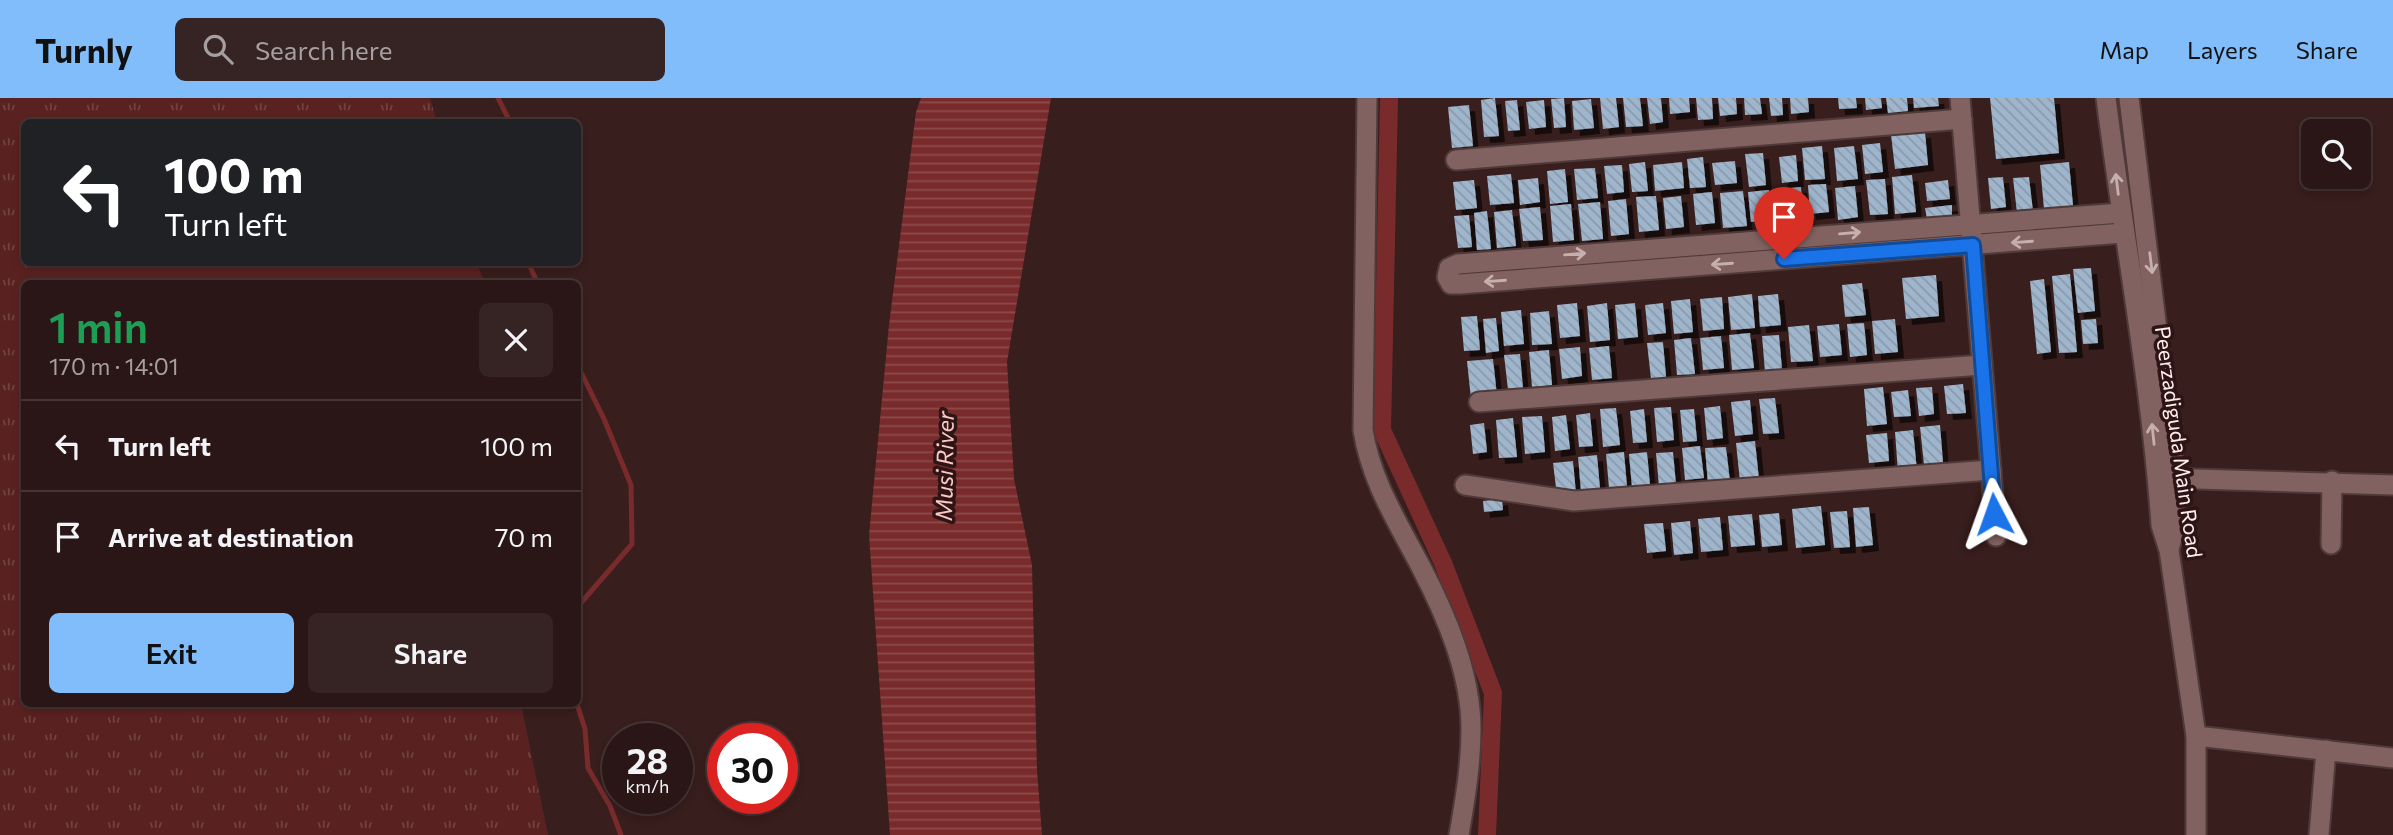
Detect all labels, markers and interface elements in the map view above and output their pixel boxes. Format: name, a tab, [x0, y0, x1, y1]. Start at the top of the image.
search box	[175, 18, 665, 81]
text: Turnly	[35, 29, 133, 70]
icon: search	[199, 30, 237, 68]
text: Search here	[255, 34, 392, 65]
text: Map	[2100, 35, 2149, 64]
text: Layers	[2187, 35, 2258, 64]
text: Share	[2296, 35, 2358, 64]
map controls	[2301, 119, 2371, 189]
button: search	[2301, 119, 2371, 189]
text: 100 m	[164, 143, 303, 203]
icon: left	[49, 147, 140, 238]
one-way arrow	[2111, 174, 2124, 196]
pin	[1754, 187, 1814, 259]
icon: arrive	[1765, 198, 1803, 236]
text: Turn left	[164, 203, 288, 243]
one-way arrow	[1839, 226, 1862, 239]
one-way arrow	[2011, 235, 2034, 248]
one-way arrow	[1563, 247, 1585, 260]
one-way arrow	[2144, 251, 2157, 274]
one-way arrow	[1711, 258, 1733, 271]
one-way arrow	[1484, 275, 1507, 288]
text: 1 min	[49, 300, 148, 352]
button: close	[479, 303, 553, 377]
street label: Peerzadiguda Main Road	[2151, 324, 2208, 559]
text: 170 m · 14:01	[49, 352, 179, 380]
water label: Musi River	[929, 410, 959, 521]
one-way arrow	[2147, 423, 2160, 446]
icon: left	[49, 427, 87, 465]
text: Turn left	[108, 430, 211, 461]
text: 100 m	[480, 430, 553, 461]
position arrow	[1957, 477, 2031, 551]
icon: arrive	[49, 518, 87, 556]
text: Arrive at destination	[108, 521, 354, 552]
text: 70 m	[495, 521, 553, 552]
button: Exit	[49, 613, 294, 693]
button: Share	[308, 613, 553, 693]
speed limit sign: 30	[707, 723, 798, 814]
text: 28	[627, 738, 668, 781]
text: km/h	[626, 775, 669, 797]

